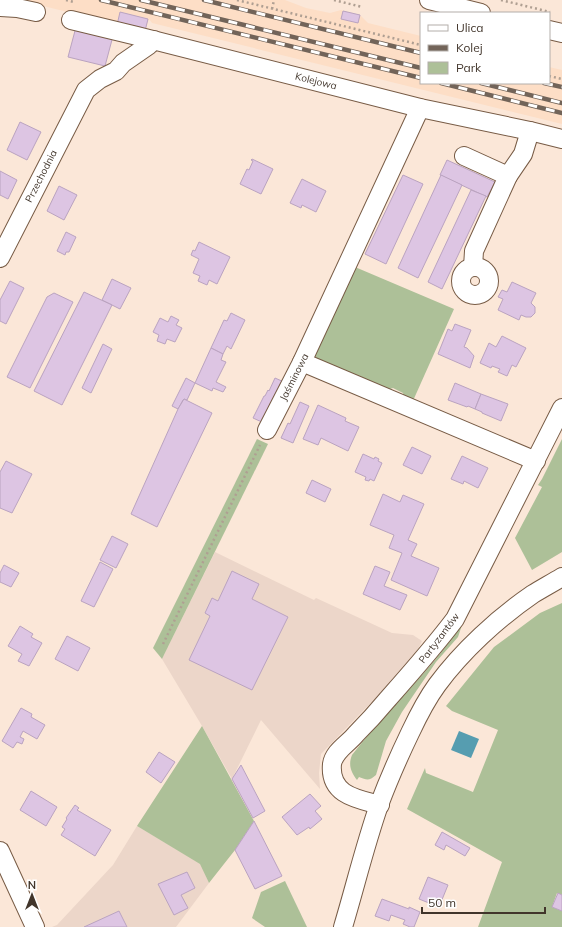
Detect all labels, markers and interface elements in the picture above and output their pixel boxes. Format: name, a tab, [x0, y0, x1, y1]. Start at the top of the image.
legend	[420, 12, 550, 84]
text: Ulica	[456, 20, 484, 35]
text: Kolej	[456, 40, 483, 55]
text: Park	[456, 60, 482, 75]
street label: Kolejowa	[294, 70, 338, 92]
street label: Przechodnia	[22, 147, 60, 205]
street label: Jaśminowa	[277, 351, 311, 403]
street label: Partyzantów	[416, 610, 462, 666]
north arrow	[12, 875, 52, 915]
text: N	[28, 878, 36, 892]
scale bar	[422, 889, 545, 915]
text: 50 m	[428, 895, 456, 910]

